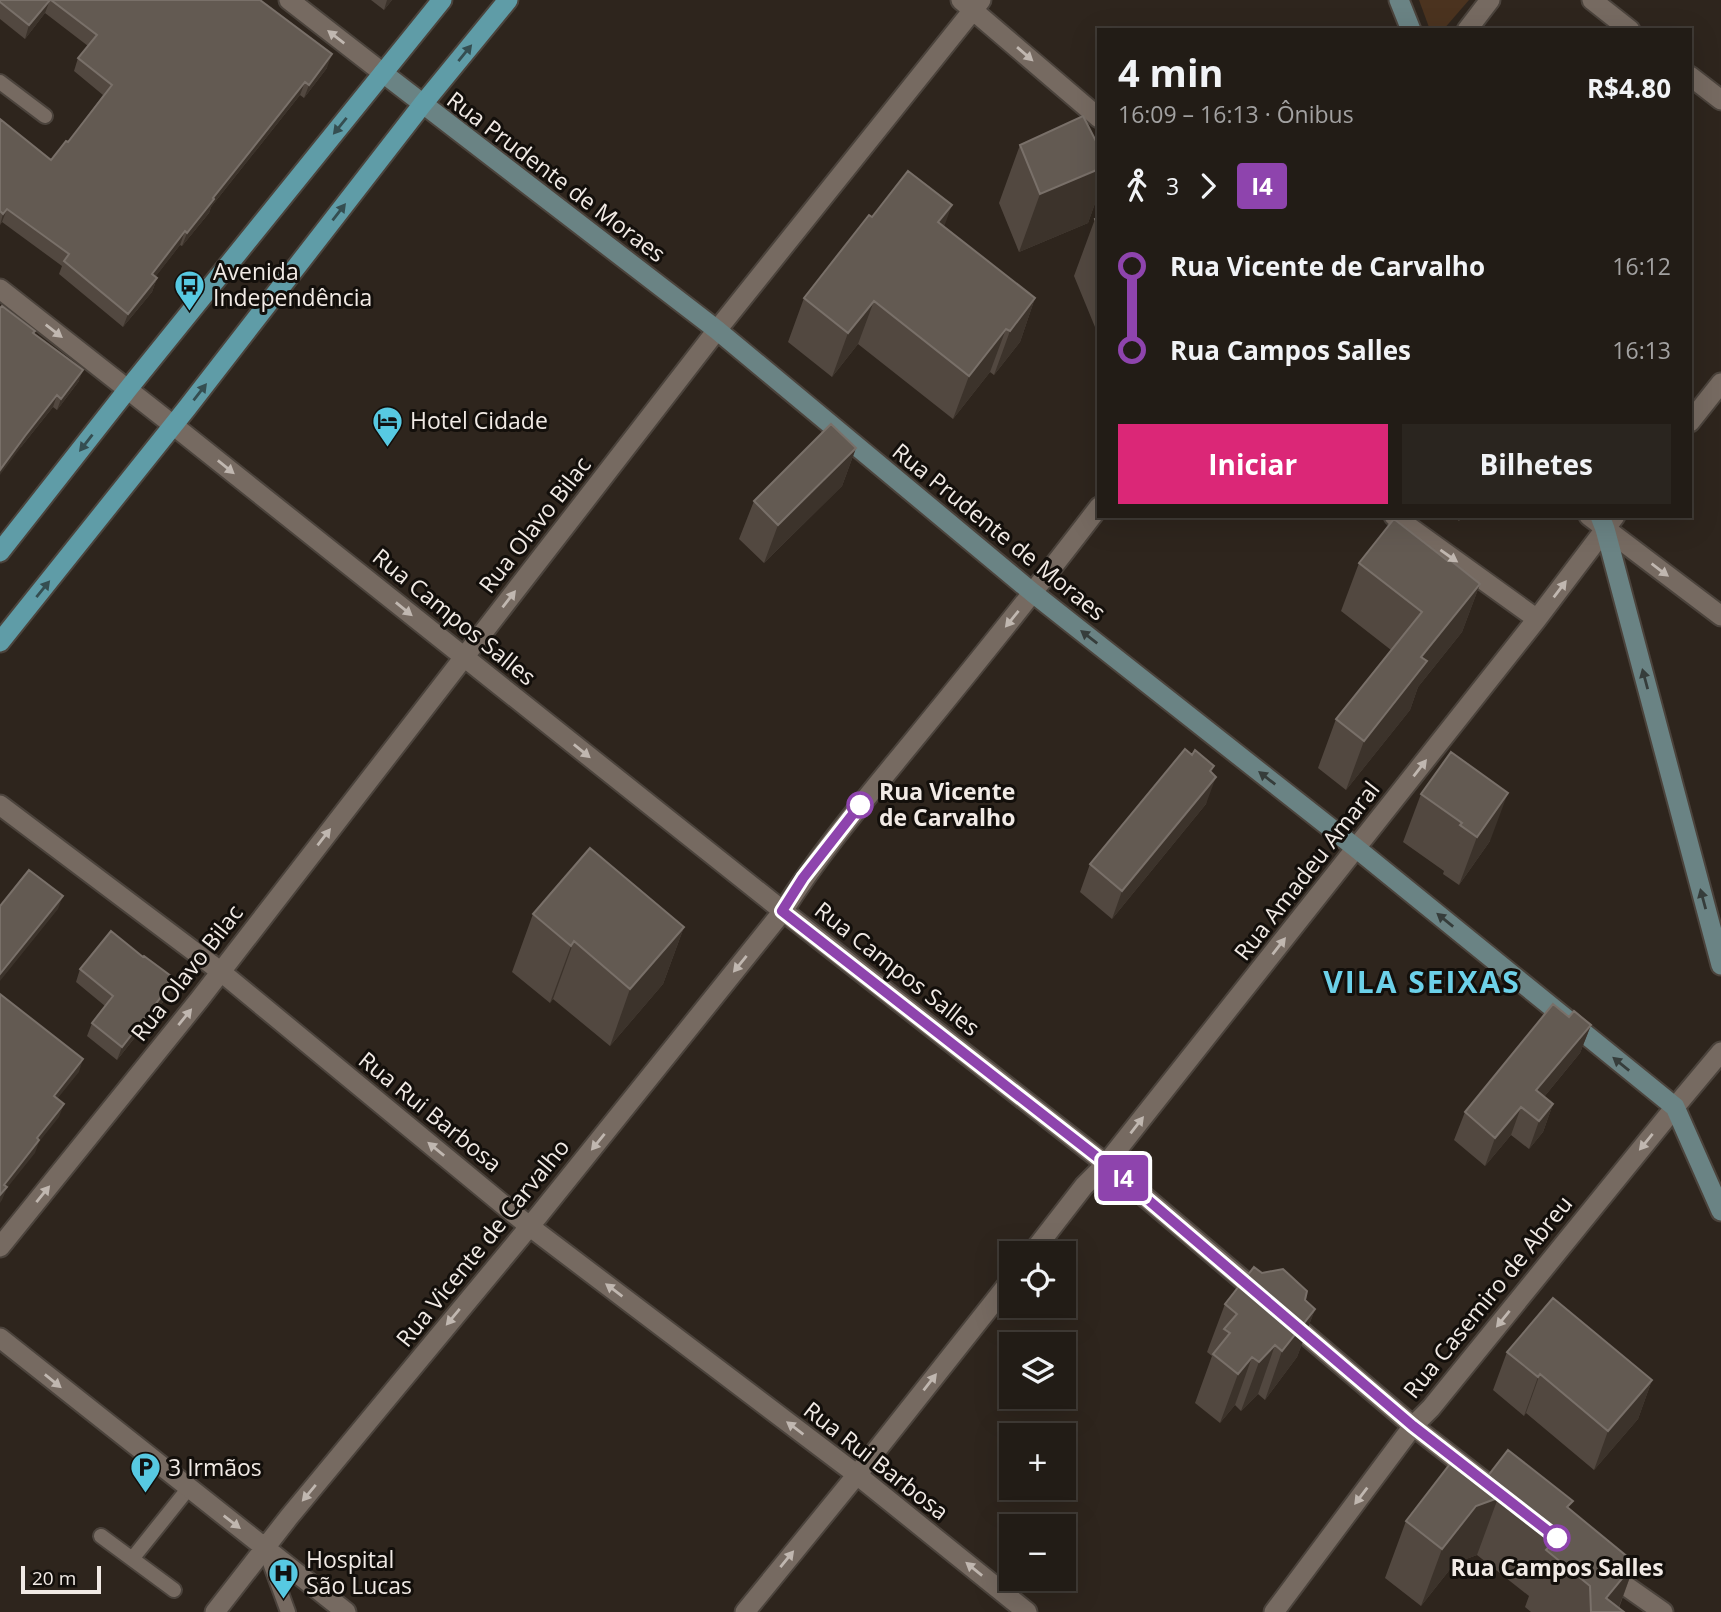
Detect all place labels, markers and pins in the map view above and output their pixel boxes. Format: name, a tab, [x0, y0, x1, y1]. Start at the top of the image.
place label: Avenida Independência	[213, 255, 372, 313]
bus stop icon: Avenida Independência	[173, 268, 207, 312]
hotel icon: Hotel Cidade	[370, 404, 404, 448]
place label: Hotel Cidade	[410, 404, 548, 436]
place label: Rua Vicente de Carvalho	[879, 775, 1015, 833]
marker: Rua Vicente de Carvalho	[847, 792, 873, 818]
parking icon: 3 Irmãos	[128, 1451, 162, 1495]
place label: 3 Irmãos	[168, 1451, 262, 1483]
marker: Rua Campos Salles	[1544, 1525, 1570, 1551]
place label: Hospital São Lucas	[306, 1543, 412, 1601]
place label: Rua Campos Salles	[1450, 1551, 1664, 1583]
hospital icon: Hospital São Lucas	[266, 1556, 300, 1600]

